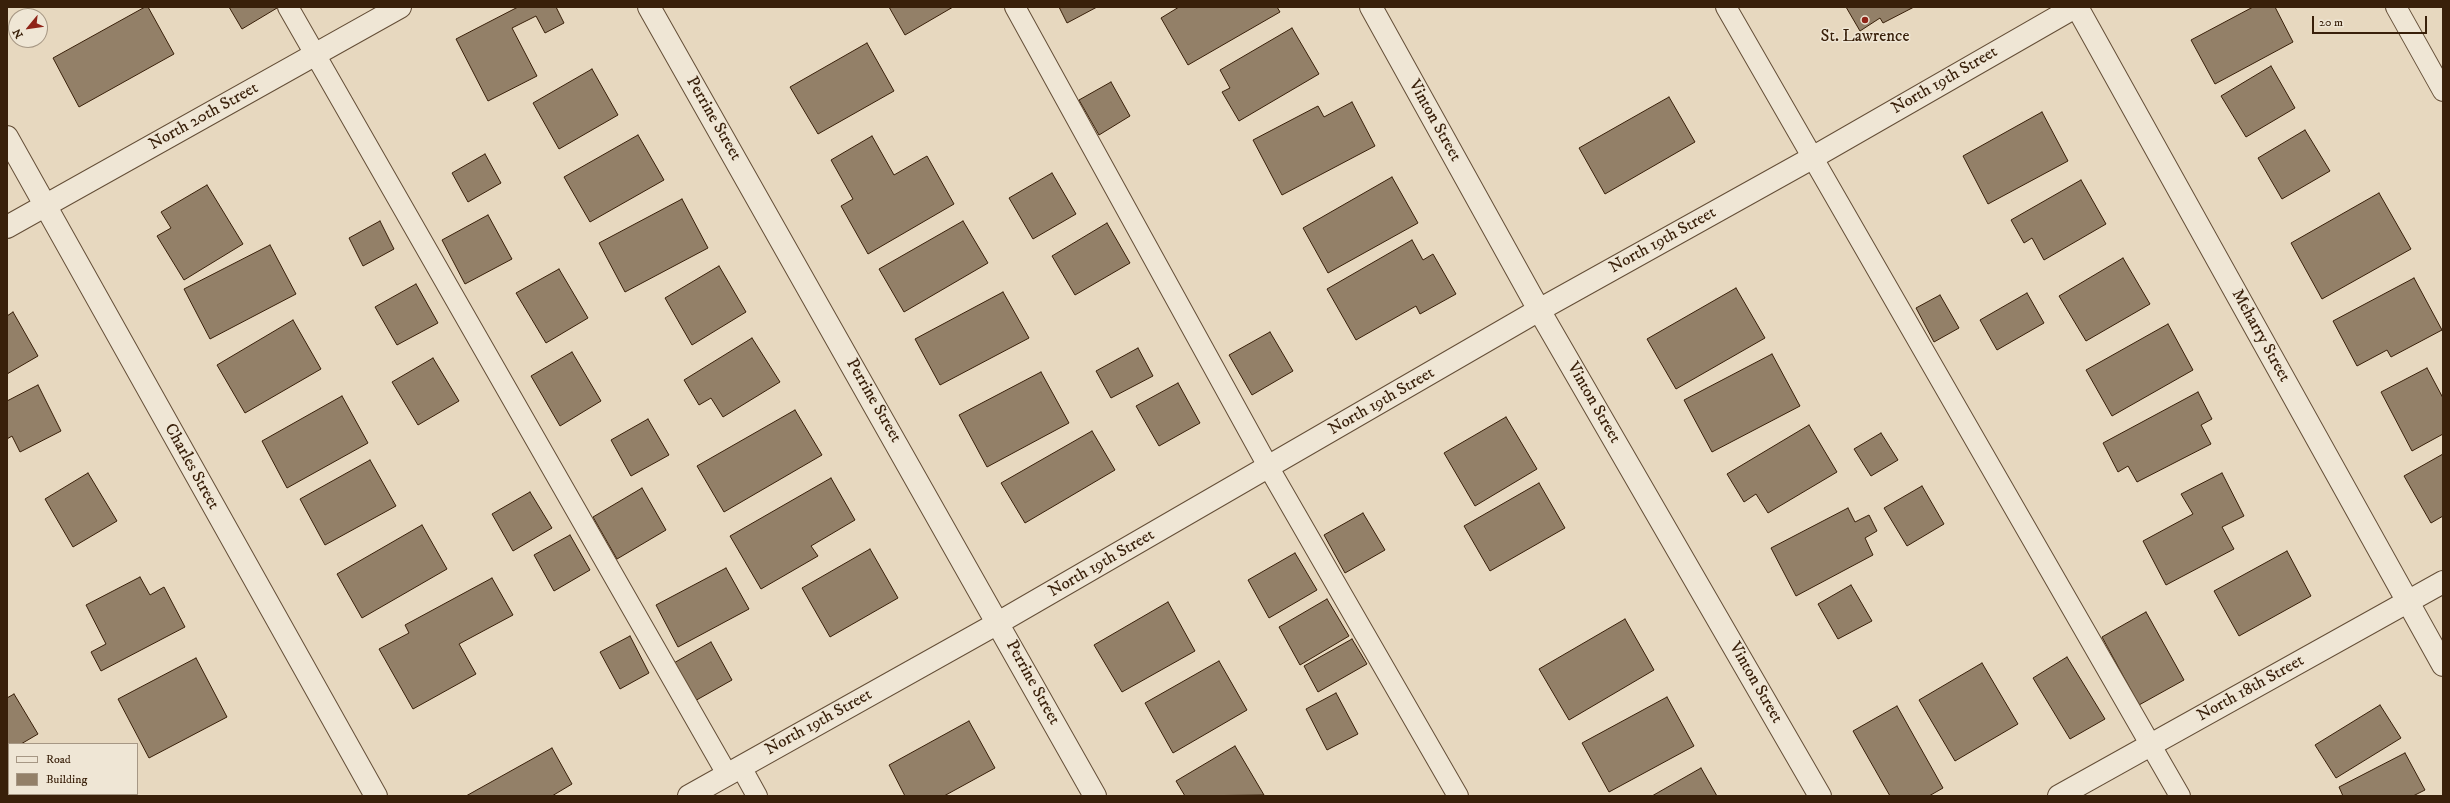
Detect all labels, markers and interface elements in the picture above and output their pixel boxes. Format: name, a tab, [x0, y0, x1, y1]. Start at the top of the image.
north arrow	[8, 8, 48, 48]
scale bar	[2314, 8, 2429, 34]
marker: St. Lawrence	[1860, 15, 1870, 25]
text: 20 m	[2319, 15, 2343, 30]
text: N	[10, 26, 27, 41]
place label: St. Lawrence	[1821, 27, 1909, 47]
street label: North 19th Street	[1888, 42, 2002, 120]
street label: Perrine Street	[681, 73, 745, 165]
street label: Vinton Street	[1403, 77, 1465, 165]
street label: North 20th Street	[146, 79, 262, 155]
street label: North 19th Street	[1606, 203, 1720, 279]
street label: Meharry Street	[2226, 286, 2294, 386]
street label: Perrine Street	[841, 355, 905, 447]
street label: Vinton Street	[1562, 359, 1624, 447]
street label: North 19th Street	[1325, 363, 1439, 441]
street label: Charles Street	[159, 420, 223, 514]
street label: North 19th Street	[1045, 525, 1159, 603]
street label: Perrine Street	[1000, 637, 1064, 729]
street label: Vinton Street	[1724, 639, 1786, 727]
street label: North 18th Street	[2194, 651, 2308, 727]
street label: North 19th Street	[762, 685, 876, 761]
legend	[8, 743, 138, 795]
text: Road	[46, 752, 71, 767]
text: Building	[46, 772, 87, 787]

